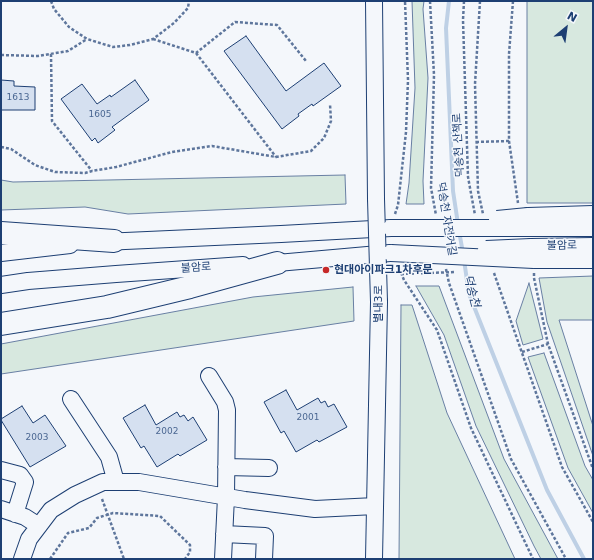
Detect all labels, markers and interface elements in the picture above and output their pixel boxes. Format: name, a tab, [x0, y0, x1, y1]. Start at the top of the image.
north arrow	[546, 8, 586, 48]
text: N	[565, 9, 579, 25]
house number: 1613	[7, 93, 29, 103]
house number: 1605	[89, 110, 111, 120]
street label: 덕송천 산책로	[451, 113, 467, 177]
street label: 덕송천 자전거길	[434, 181, 458, 257]
street label: 불암로	[547, 239, 577, 253]
street label: 불암로	[180, 260, 212, 276]
place label: 현대아이파크1차후문	[334, 263, 433, 277]
marker: 현대아이파크1차후문	[321, 265, 331, 275]
water label: 덕송천	[460, 273, 482, 309]
street label: 별내3로	[372, 285, 386, 323]
house number: 2001	[297, 413, 319, 423]
house number: 2002	[156, 427, 178, 437]
house number: 2003	[26, 433, 48, 443]

